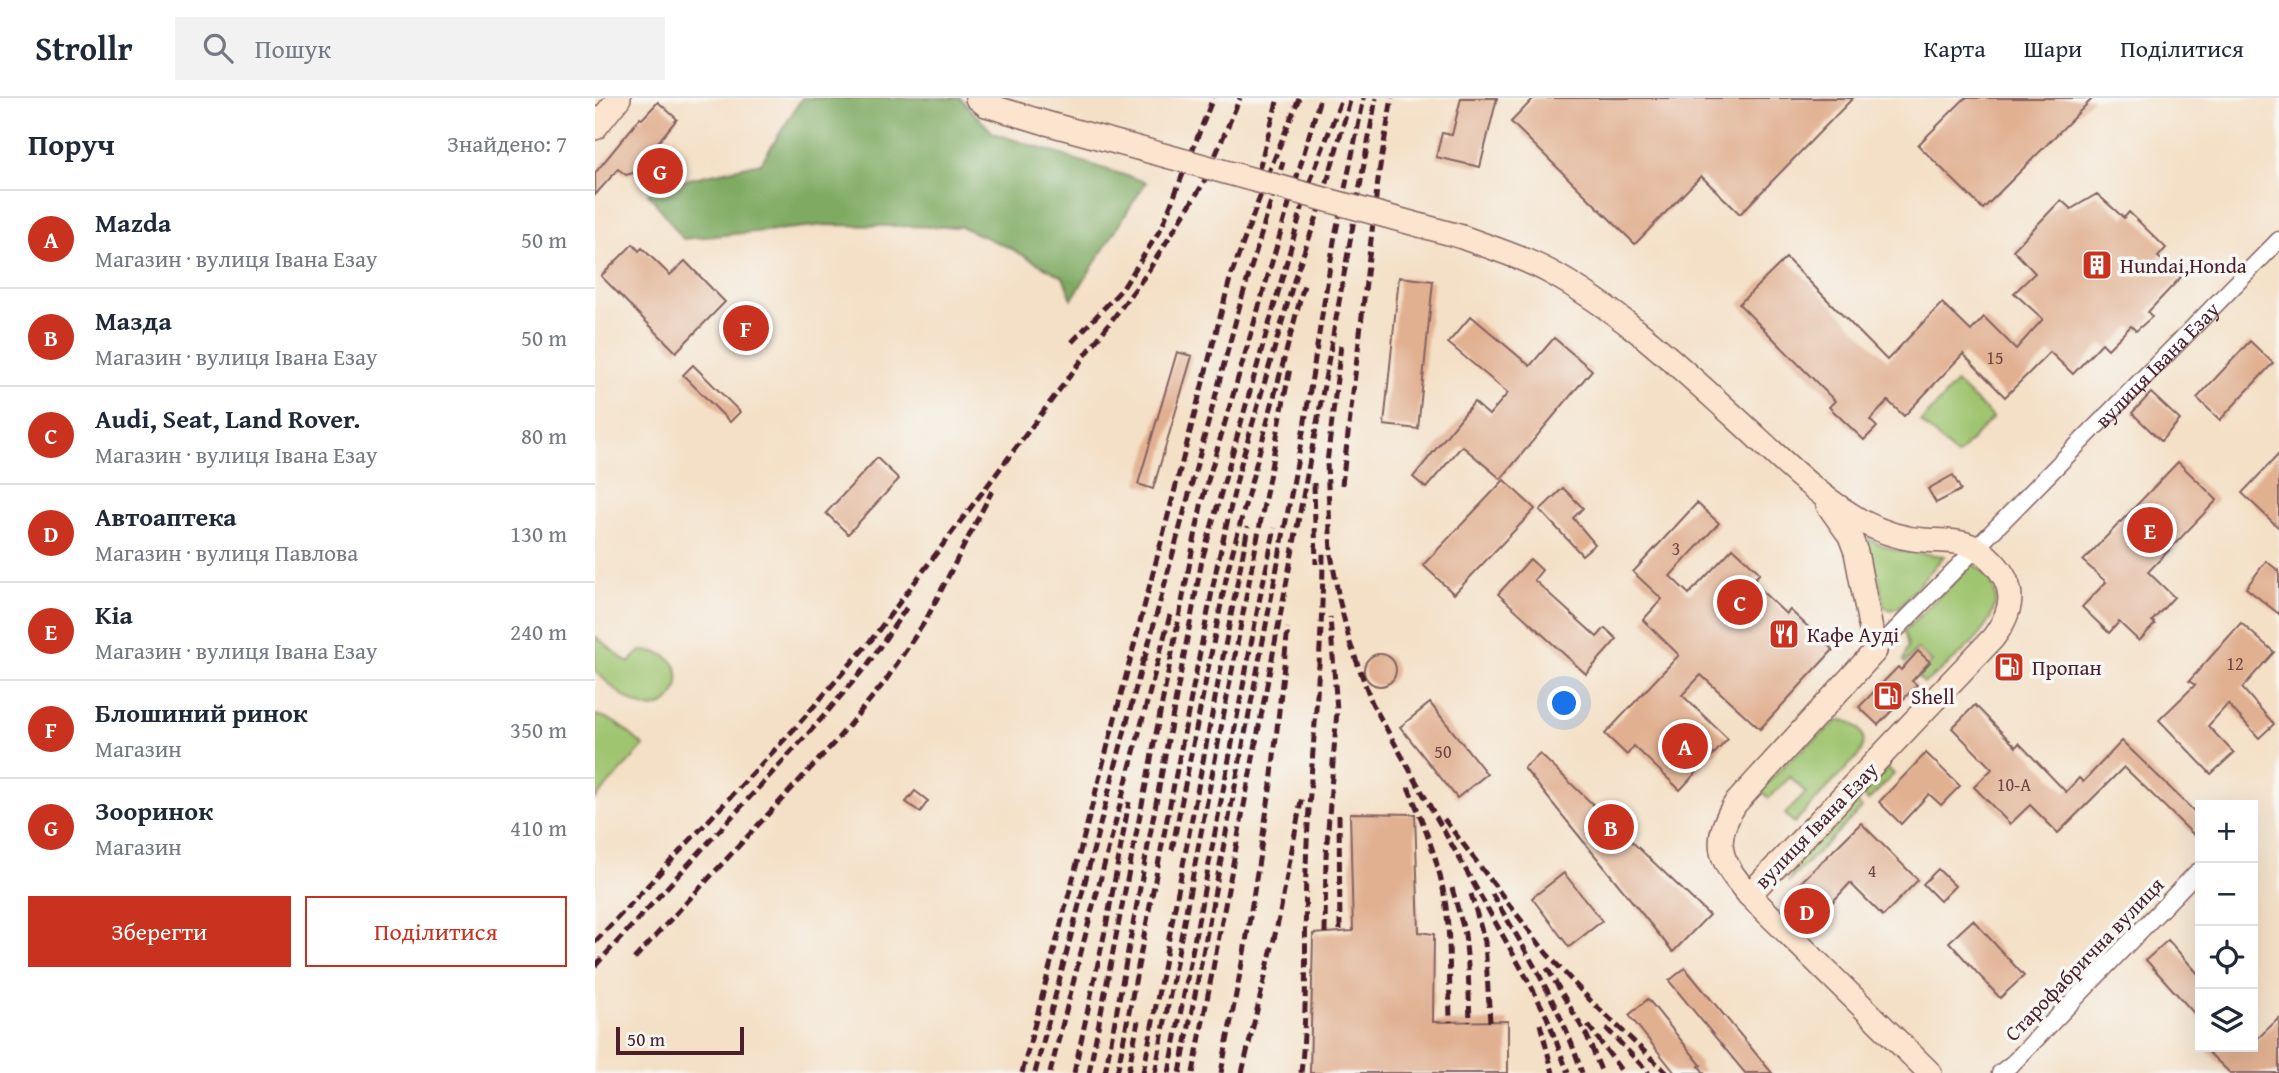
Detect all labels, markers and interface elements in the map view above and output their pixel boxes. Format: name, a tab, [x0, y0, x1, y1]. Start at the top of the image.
search box	[175, 17, 665, 80]
text: Strollr	[35, 24, 133, 72]
icon: search	[199, 29, 237, 67]
text: Пошук	[255, 29, 331, 68]
text: Карта	[1923, 31, 1986, 66]
text: Шари	[2024, 31, 2082, 66]
text: Поділитися	[2120, 31, 2244, 66]
text: Поруч	[28, 122, 115, 166]
text: Знайдено: 7	[447, 127, 567, 160]
pin: G	[637, 145, 683, 197]
text: Mazda	[95, 203, 171, 242]
text: A	[44, 223, 58, 256]
text: 50 m	[521, 223, 567, 256]
text: Магазин · вулиця Івана Езау	[95, 242, 378, 275]
building icon: Hundai,Honda	[2080, 248, 2114, 282]
place label: Hundai,Honda	[2120, 250, 2247, 281]
street label: вулиця Івана Езау	[2087, 294, 2226, 434]
text: Мазда	[95, 301, 172, 340]
pin: F	[723, 302, 769, 354]
text: B	[44, 321, 58, 354]
text: 50 m	[521, 321, 567, 354]
text: Магазин · вулиця Івана Езау	[95, 340, 378, 373]
house number: 15	[1986, 344, 2004, 371]
text: Audi, Seat, Land Rover.	[95, 399, 360, 438]
text: C	[44, 419, 58, 452]
text: 80 m	[521, 419, 567, 452]
text: Магазин · вулиця Івана Езау	[95, 438, 378, 471]
text: Автоаптека	[95, 497, 237, 536]
pin: E	[2127, 504, 2173, 556]
text: D	[44, 517, 58, 550]
text: 130 m	[510, 517, 567, 550]
house number: 3	[1672, 535, 1680, 562]
text: Магазин · вулиця Павлова	[95, 536, 358, 569]
pin: C	[1717, 576, 1763, 628]
text: Kia	[95, 595, 133, 634]
text: E	[45, 615, 57, 648]
text: 240 m	[510, 615, 567, 648]
restaurant icon: Кафе Ауді	[1767, 617, 1801, 651]
place label: Кафе Ауді	[1807, 619, 1899, 650]
text: Магазин · вулиця Івана Езау	[95, 634, 378, 667]
fuel station icon: Пропан	[1992, 650, 2026, 684]
house number: 12	[2226, 650, 2244, 677]
place label: Пропан	[2032, 652, 2102, 683]
fuel station icon: Shell	[1871, 679, 1905, 713]
place label: Shell	[1911, 681, 1955, 712]
your location	[1547, 686, 1581, 720]
text: Блошиний ринок	[95, 693, 308, 732]
text: F	[45, 713, 57, 746]
text: 350 m	[510, 713, 567, 746]
pin: A	[1662, 720, 1708, 772]
text: Магазин	[95, 732, 182, 765]
house number: 50	[1434, 738, 1452, 765]
street label: вулиця Івана Езау	[1747, 754, 1885, 896]
house number: 10-А	[1997, 771, 2031, 798]
text: Зооринок	[95, 791, 213, 830]
map controls	[2195, 800, 2258, 1052]
button: +	[2195, 800, 2258, 863]
pin: B	[1588, 801, 1634, 853]
text: G	[44, 811, 58, 844]
text: 410 m	[510, 811, 567, 844]
text: Магазин	[95, 830, 182, 863]
house number: 4	[1868, 857, 1876, 884]
button: −	[2195, 863, 2258, 926]
street label: Старофабрична вулиця	[1997, 870, 2171, 1048]
pin: D	[1784, 885, 1830, 937]
button: Зберегти	[28, 896, 291, 967]
button: Поділитися	[305, 896, 567, 967]
button: locate	[2195, 926, 2258, 989]
button: layers	[2195, 989, 2258, 1052]
scale bar	[616, 1024, 744, 1056]
text: 50 m	[627, 1025, 665, 1053]

